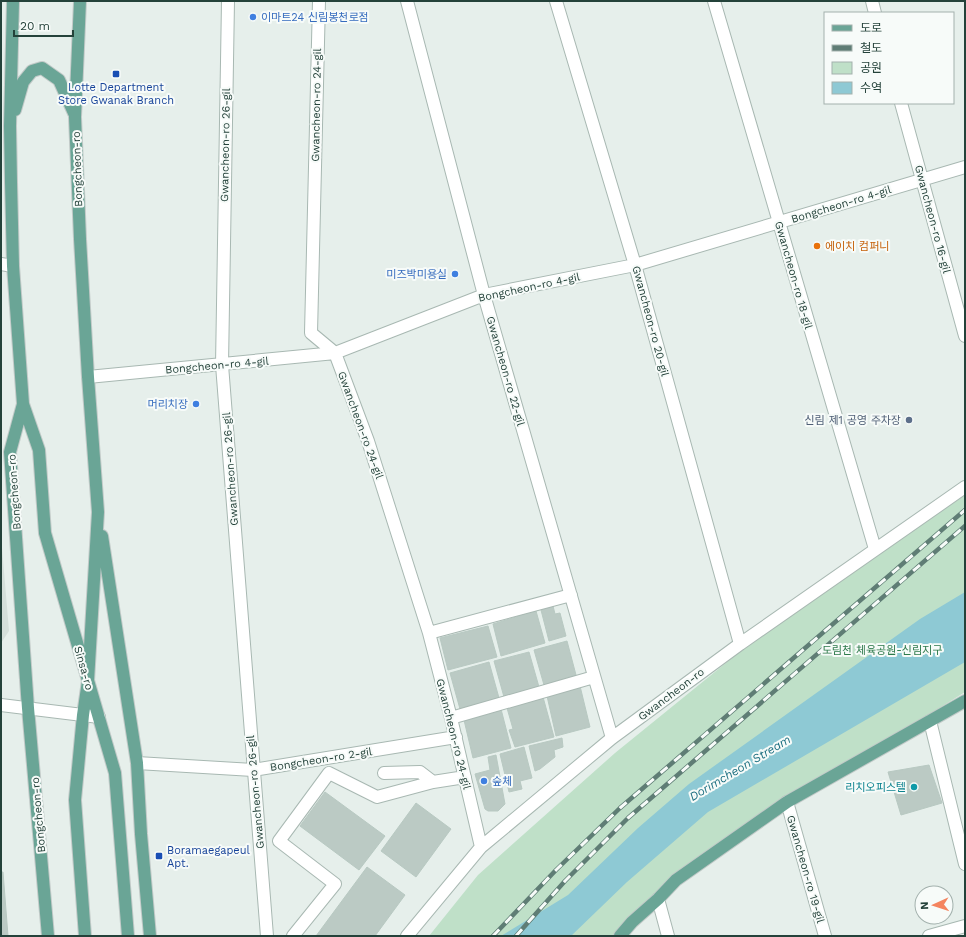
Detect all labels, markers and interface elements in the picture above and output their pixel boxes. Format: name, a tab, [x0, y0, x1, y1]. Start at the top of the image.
place label: 이마트24 신림봉천로점	[261, 11, 369, 24]
scale bar	[14, 12, 73, 38]
marker: 이마트24 신림봉천로점	[248, 12, 258, 22]
legend	[824, 12, 954, 104]
text: 20 m	[20, 19, 50, 33]
text: 도로	[860, 21, 882, 35]
text: 철도	[860, 41, 882, 55]
street label: Gwancheon-ro 24-gil	[309, 47, 324, 162]
text: 공원	[860, 61, 882, 75]
marker: Lotte Department Store Gwanak Branch	[111, 69, 121, 79]
place label: Lotte Department Store Gwanak Branch	[58, 81, 174, 107]
text: 수역	[860, 81, 882, 95]
street label: Gwancheon-ro 26-gil	[218, 87, 233, 202]
street label: Bongcheon-ro	[70, 131, 85, 207]
street label: Gwancheon-ro 16-gil	[912, 164, 953, 275]
street label: Bongcheon-ro 4-gil	[790, 183, 893, 226]
street label: Gwancheon-ro 18-gil	[772, 220, 815, 331]
place label: 에이치 컴퍼니	[825, 240, 889, 253]
marker: 에이치 컴퍼니	[812, 241, 822, 251]
street label: Gwancheon-ro 20-gil	[629, 264, 672, 379]
place label: 미즈박미용실	[386, 268, 447, 281]
marker: 미즈박미용실	[450, 269, 460, 279]
street label: Bongcheon-ro 4-gil	[477, 270, 582, 305]
street label: Gwancheon-ro 22-gil	[484, 315, 528, 428]
street label: Bongcheon-ro 4-gil	[165, 354, 270, 377]
street label: Gwancheon-ro 24-gil	[335, 370, 386, 481]
place label: 머리치장	[148, 398, 188, 411]
marker: 머리치장	[191, 399, 201, 409]
street label: Gwancheon-ro 26-gil	[220, 411, 241, 526]
place label: 신림 제1 공영 주차장	[804, 414, 901, 427]
marker: 신림 제1 공영 주차장	[904, 415, 914, 425]
street label: Bongcheon-ro	[5, 454, 24, 530]
park label: 도림천 체육공원-신림지구	[822, 644, 942, 657]
street label: Sinsa-ro	[71, 645, 96, 692]
street label: Gwancheon-ro	[636, 665, 707, 723]
street label: Gwancheon-ro 24-gil	[433, 677, 474, 791]
water label: Dorimcheon Stream	[687, 732, 793, 804]
street label: Gwancheon-ro 26-gil	[244, 734, 267, 849]
street label: Bongcheon-ro 2-gil	[269, 745, 374, 774]
place label: 숲체	[492, 775, 512, 788]
marker: 숲체	[479, 776, 489, 786]
street label: Bongcheon-ro	[29, 777, 48, 853]
place label: 리치오피스텔	[845, 781, 906, 794]
marker: 리치오피스텔	[909, 782, 919, 792]
street label: Gwancheon-ro 19-gil	[784, 814, 827, 925]
place label: Boramaegapeul Apt.	[167, 844, 251, 870]
marker: Boramaegapeul Apt.	[154, 851, 164, 861]
north arrow	[914, 885, 954, 925]
text: N	[918, 901, 931, 910]

